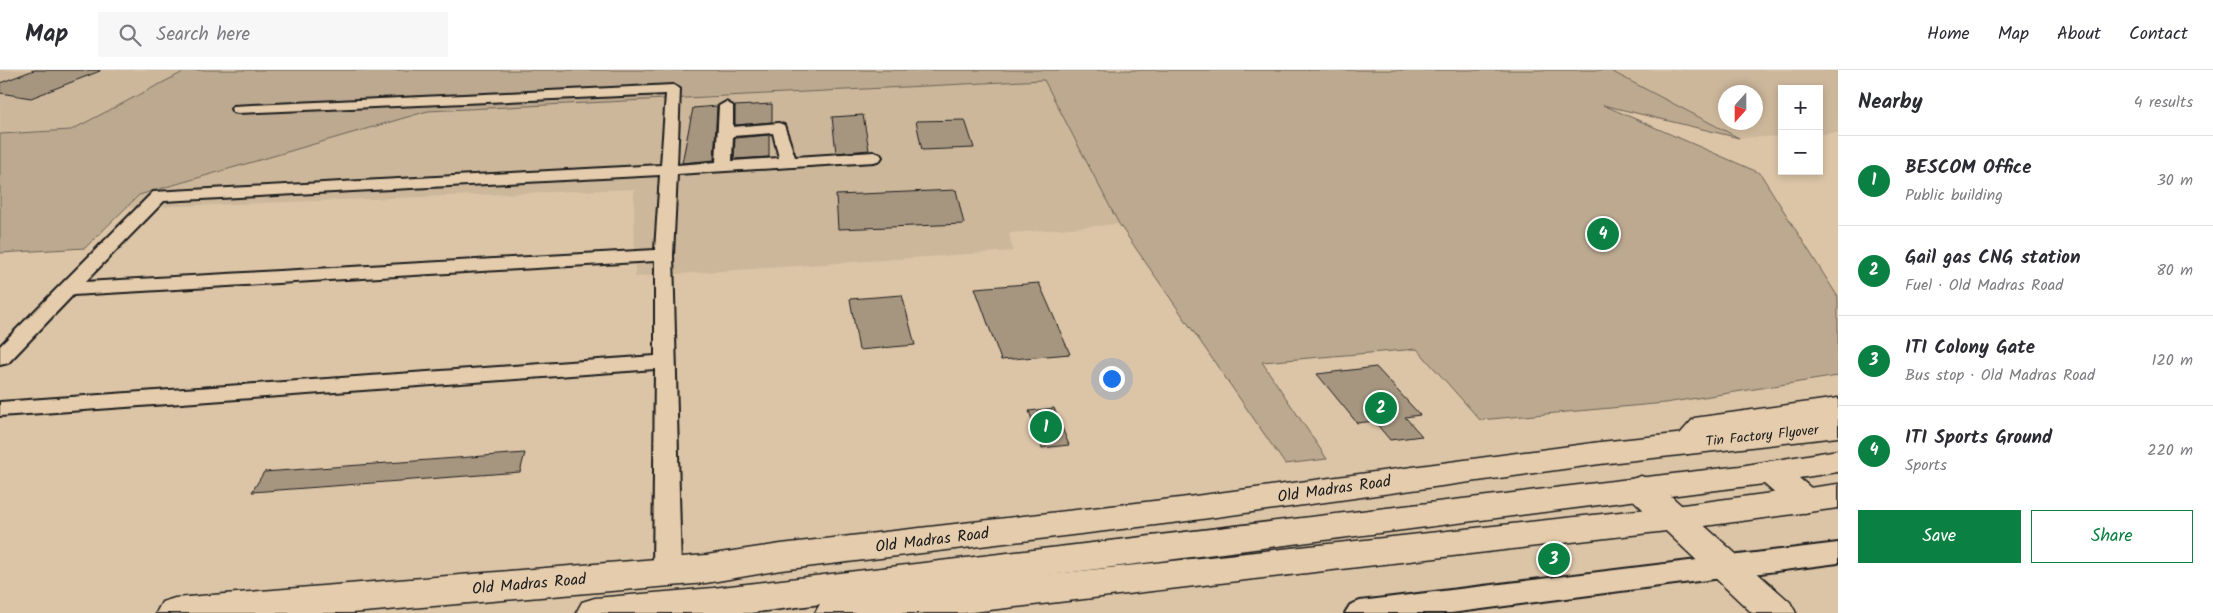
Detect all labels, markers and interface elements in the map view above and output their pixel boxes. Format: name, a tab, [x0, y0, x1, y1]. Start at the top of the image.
search box	[98, 12, 448, 57]
text: Map	[25, 15, 68, 54]
text: Search here	[156, 20, 250, 50]
text: Home	[1927, 20, 1970, 49]
text: Map	[1998, 20, 2029, 49]
text: About	[2057, 20, 2101, 49]
text: Contact	[2129, 20, 2188, 49]
icon: search	[116, 21, 144, 49]
north arrow	[1718, 85, 1763, 130]
map controls	[1778, 85, 1823, 175]
button: +	[1778, 85, 1823, 130]
text: Nearby	[1858, 86, 1923, 119]
text: 4 results	[2134, 90, 2193, 115]
button: −	[1778, 130, 1823, 175]
text: BESCOM Office	[1905, 153, 2031, 183]
text: 1	[1872, 168, 1876, 193]
text: 30 m	[2157, 168, 2193, 193]
text: Public building	[1905, 183, 2003, 208]
pin: 4	[1587, 215, 1619, 253]
text: Gail gas CNG station	[1905, 243, 2081, 273]
text: 2	[1869, 258, 1879, 283]
text: 80 m	[2156, 258, 2193, 283]
text: Fuel · Old Madras Road	[1905, 273, 2063, 298]
text: ITI Colony Gate	[1905, 333, 2035, 363]
text: 3	[1870, 348, 1878, 373]
text: 120 m	[2152, 348, 2193, 373]
text: Bus stop · Old Madras Road	[1905, 363, 2095, 388]
your location	[1099, 366, 1125, 392]
pin: 2	[1365, 389, 1397, 427]
pin: 1	[1030, 408, 1062, 446]
street label: Tin Factory Flyover	[1705, 419, 1821, 453]
text: ITI Sports Ground	[1905, 423, 2052, 453]
text: 4	[1870, 438, 1878, 463]
text: 220 m	[2147, 438, 2193, 463]
text: Sports	[1905, 453, 1947, 478]
street label: Old Madras Road	[1276, 469, 1394, 510]
button: Save	[1858, 510, 2021, 563]
button: Share	[2031, 510, 2193, 563]
street label: Old Madras Road	[874, 521, 991, 560]
pin: 3	[1538, 540, 1570, 578]
street label: Old Madras Road	[471, 567, 588, 602]

